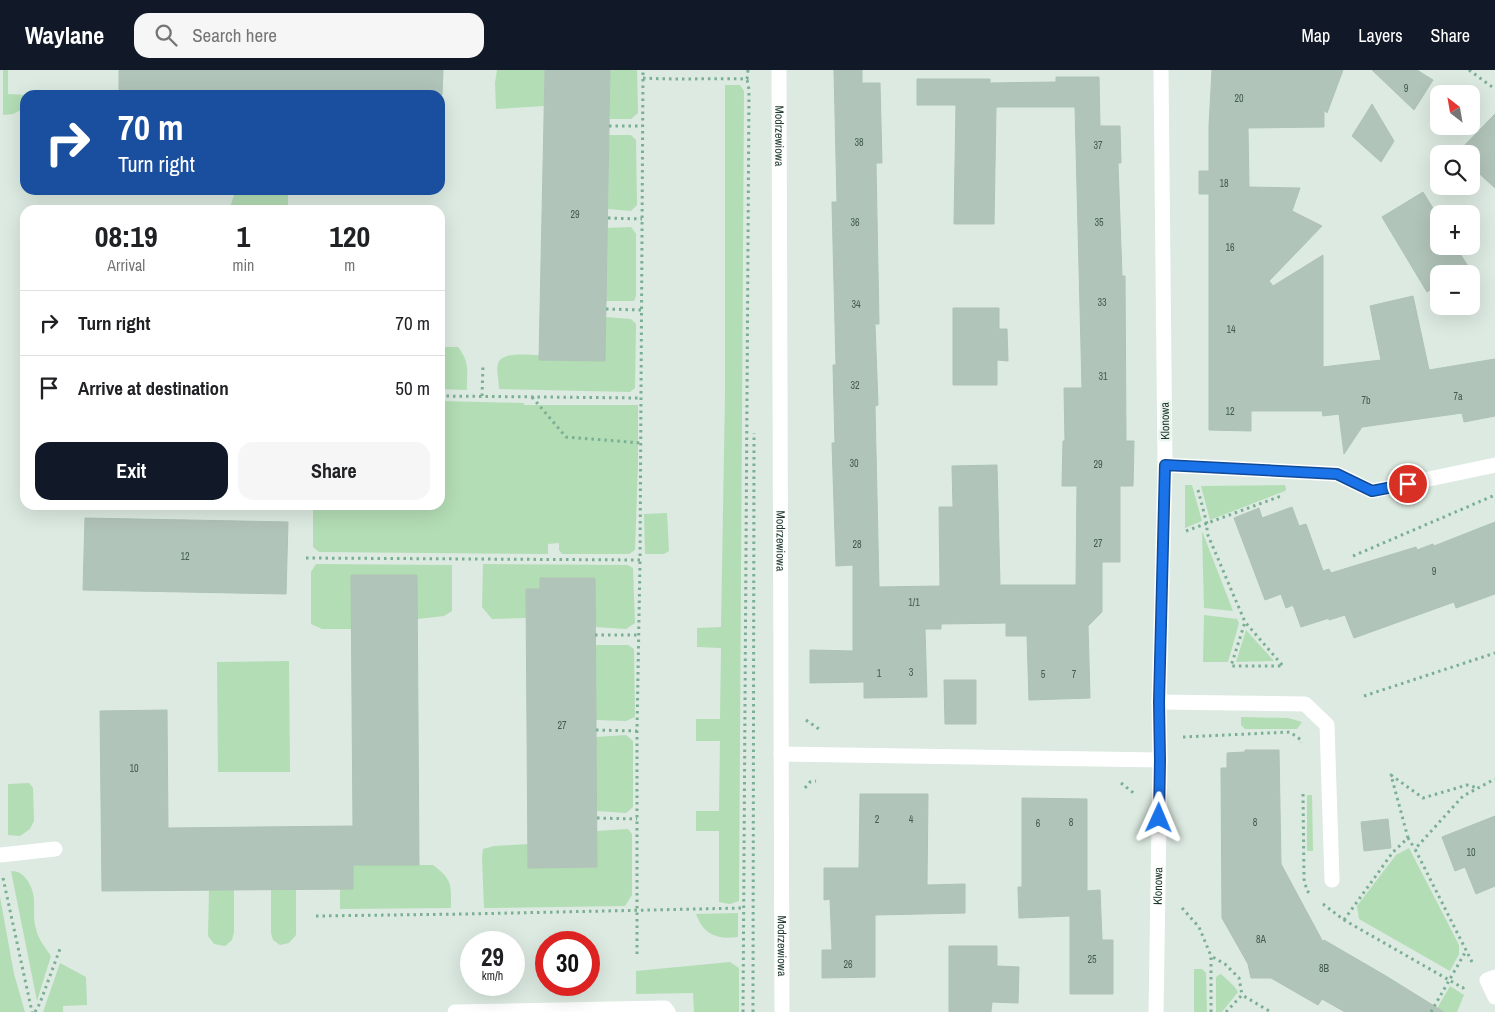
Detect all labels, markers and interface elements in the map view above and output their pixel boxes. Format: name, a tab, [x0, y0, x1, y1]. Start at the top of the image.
search box	[134, 13, 484, 58]
text: Waylane	[25, 19, 104, 51]
icon: search	[152, 21, 180, 49]
text: Search here	[192, 22, 277, 48]
text: Map	[1302, 23, 1330, 48]
text: Layers	[1358, 23, 1403, 48]
text: Share	[1431, 23, 1470, 48]
house number: 9	[1404, 82, 1409, 95]
north arrow	[1430, 85, 1480, 135]
map controls	[1430, 85, 1480, 315]
house number: 20	[1234, 92, 1244, 105]
text: 70 m	[118, 104, 183, 151]
street label: Modrzewiowa	[771, 106, 787, 167]
icon: right	[35, 110, 100, 175]
house number: 38	[854, 136, 864, 149]
house number: 37	[1093, 139, 1103, 152]
button: search	[1430, 145, 1480, 195]
text: Turn right	[118, 149, 195, 179]
house number: 18	[1219, 177, 1229, 190]
button: +	[1430, 205, 1480, 255]
house number: 29	[570, 208, 580, 221]
text: 08:19	[95, 216, 158, 256]
text: 1	[237, 216, 250, 256]
text: 120	[329, 216, 370, 256]
house number: 36	[850, 216, 860, 229]
house number: 35	[1094, 216, 1104, 229]
house number: 16	[1225, 241, 1235, 254]
text: Arrival	[107, 254, 145, 276]
text: min	[232, 254, 254, 276]
text: m	[344, 254, 355, 276]
button: −	[1430, 265, 1480, 315]
house number: 33	[1097, 296, 1107, 309]
house number: 34	[851, 298, 861, 311]
icon: right	[35, 309, 63, 337]
text: Turn right	[78, 310, 150, 336]
text: 70 m	[395, 310, 430, 336]
house number: 14	[1226, 323, 1236, 336]
house number: 31	[1098, 370, 1108, 383]
icon: arrive	[35, 374, 63, 402]
text: Arrive at destination	[78, 375, 229, 401]
text: 50 m	[395, 375, 430, 401]
house number: 32	[850, 379, 860, 392]
house number: 7a	[1453, 390, 1463, 403]
house number: 7b	[1361, 394, 1371, 407]
street label: Klonowa	[1157, 401, 1173, 440]
house number: 12	[1225, 405, 1235, 418]
button: Exit	[35, 442, 228, 500]
button: Share	[238, 442, 430, 500]
house number: 30	[849, 457, 859, 470]
house number: 29	[1093, 458, 1103, 471]
pin	[1387, 463, 1429, 505]
icon: arrive	[1394, 470, 1422, 498]
street label: Modrzewiowa	[772, 511, 789, 572]
house number: 27	[1093, 537, 1103, 550]
house number: 28	[852, 538, 862, 551]
house number: 12	[180, 550, 190, 563]
house number: 9	[1432, 565, 1437, 578]
house number: 1/1	[908, 596, 920, 609]
house number: 3	[909, 666, 914, 679]
house number: 1	[877, 667, 882, 680]
house number: 5	[1041, 668, 1046, 681]
house number: 7	[1072, 668, 1077, 681]
house number: 27	[557, 719, 567, 732]
house number: 10	[129, 762, 139, 775]
position arrow	[1132, 791, 1184, 843]
house number: 2	[875, 813, 880, 826]
house number: 4	[909, 813, 914, 826]
house number: 8	[1069, 816, 1074, 829]
house number: 8	[1253, 816, 1258, 829]
house number: 6	[1036, 817, 1041, 830]
house number: 10	[1466, 846, 1476, 859]
street label: Klonowa	[1150, 866, 1166, 905]
street label: Modrzewiowa	[774, 916, 790, 977]
speed limit sign: 30	[535, 931, 600, 996]
house number: 8A	[1256, 933, 1267, 946]
text: 29	[481, 940, 504, 974]
house number: 25	[1087, 953, 1097, 966]
house number: 26	[843, 958, 853, 971]
house number: 8B	[1319, 962, 1330, 975]
text: km/h	[482, 968, 503, 984]

